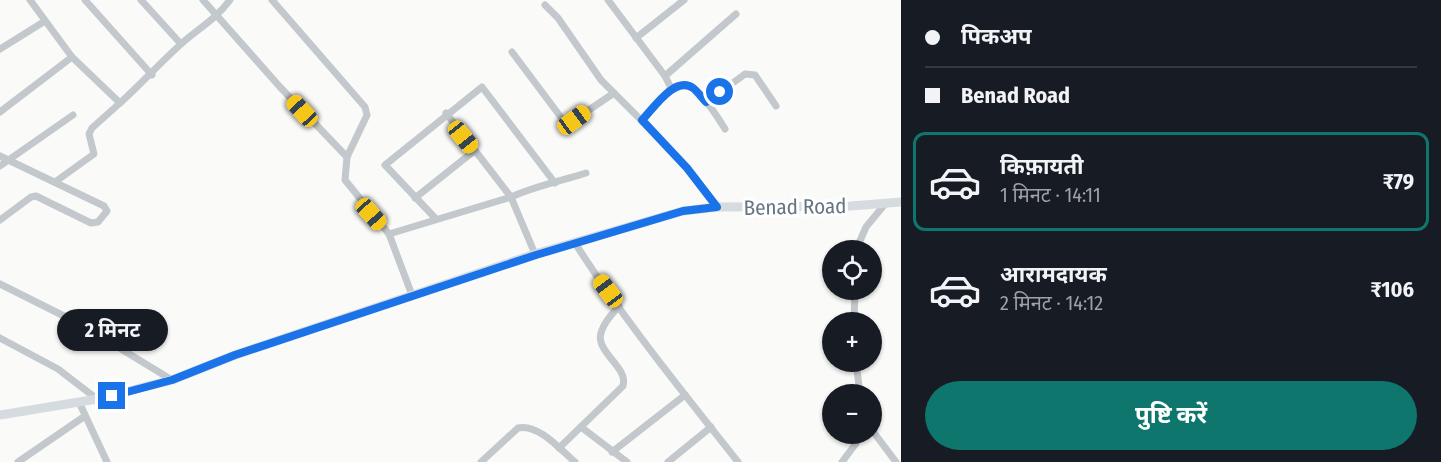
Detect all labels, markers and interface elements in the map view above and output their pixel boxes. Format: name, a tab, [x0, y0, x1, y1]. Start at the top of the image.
text: पिकअप	[961, 23, 1032, 50]
route start	[706, 78, 733, 105]
text: Benad Road	[961, 82, 1070, 109]
car	[283, 92, 321, 130]
car	[554, 102, 594, 138]
car	[445, 117, 481, 157]
text: किफ़ायती	[1000, 153, 1084, 180]
icon: car	[928, 155, 982, 209]
text: ₹79	[1383, 168, 1414, 195]
text: 1 मिनट · 14:11	[1000, 183, 1101, 207]
street label: Benad Road	[743, 193, 847, 221]
car	[352, 195, 390, 233]
map controls	[822, 240, 882, 444]
button: locate	[822, 240, 882, 300]
text: आरामदायक	[1000, 261, 1107, 288]
icon: car	[928, 263, 982, 317]
car	[590, 271, 626, 311]
text: ₹106	[1370, 276, 1414, 303]
text: 2 मिनट · 14:12	[1000, 291, 1103, 315]
callout: 2 मिनट	[57, 309, 168, 351]
button: +	[822, 312, 882, 372]
text: 2 मिनट	[85, 318, 140, 342]
button: पुष्टि करें	[925, 381, 1417, 450]
route end	[98, 382, 125, 409]
button: −	[822, 384, 882, 444]

